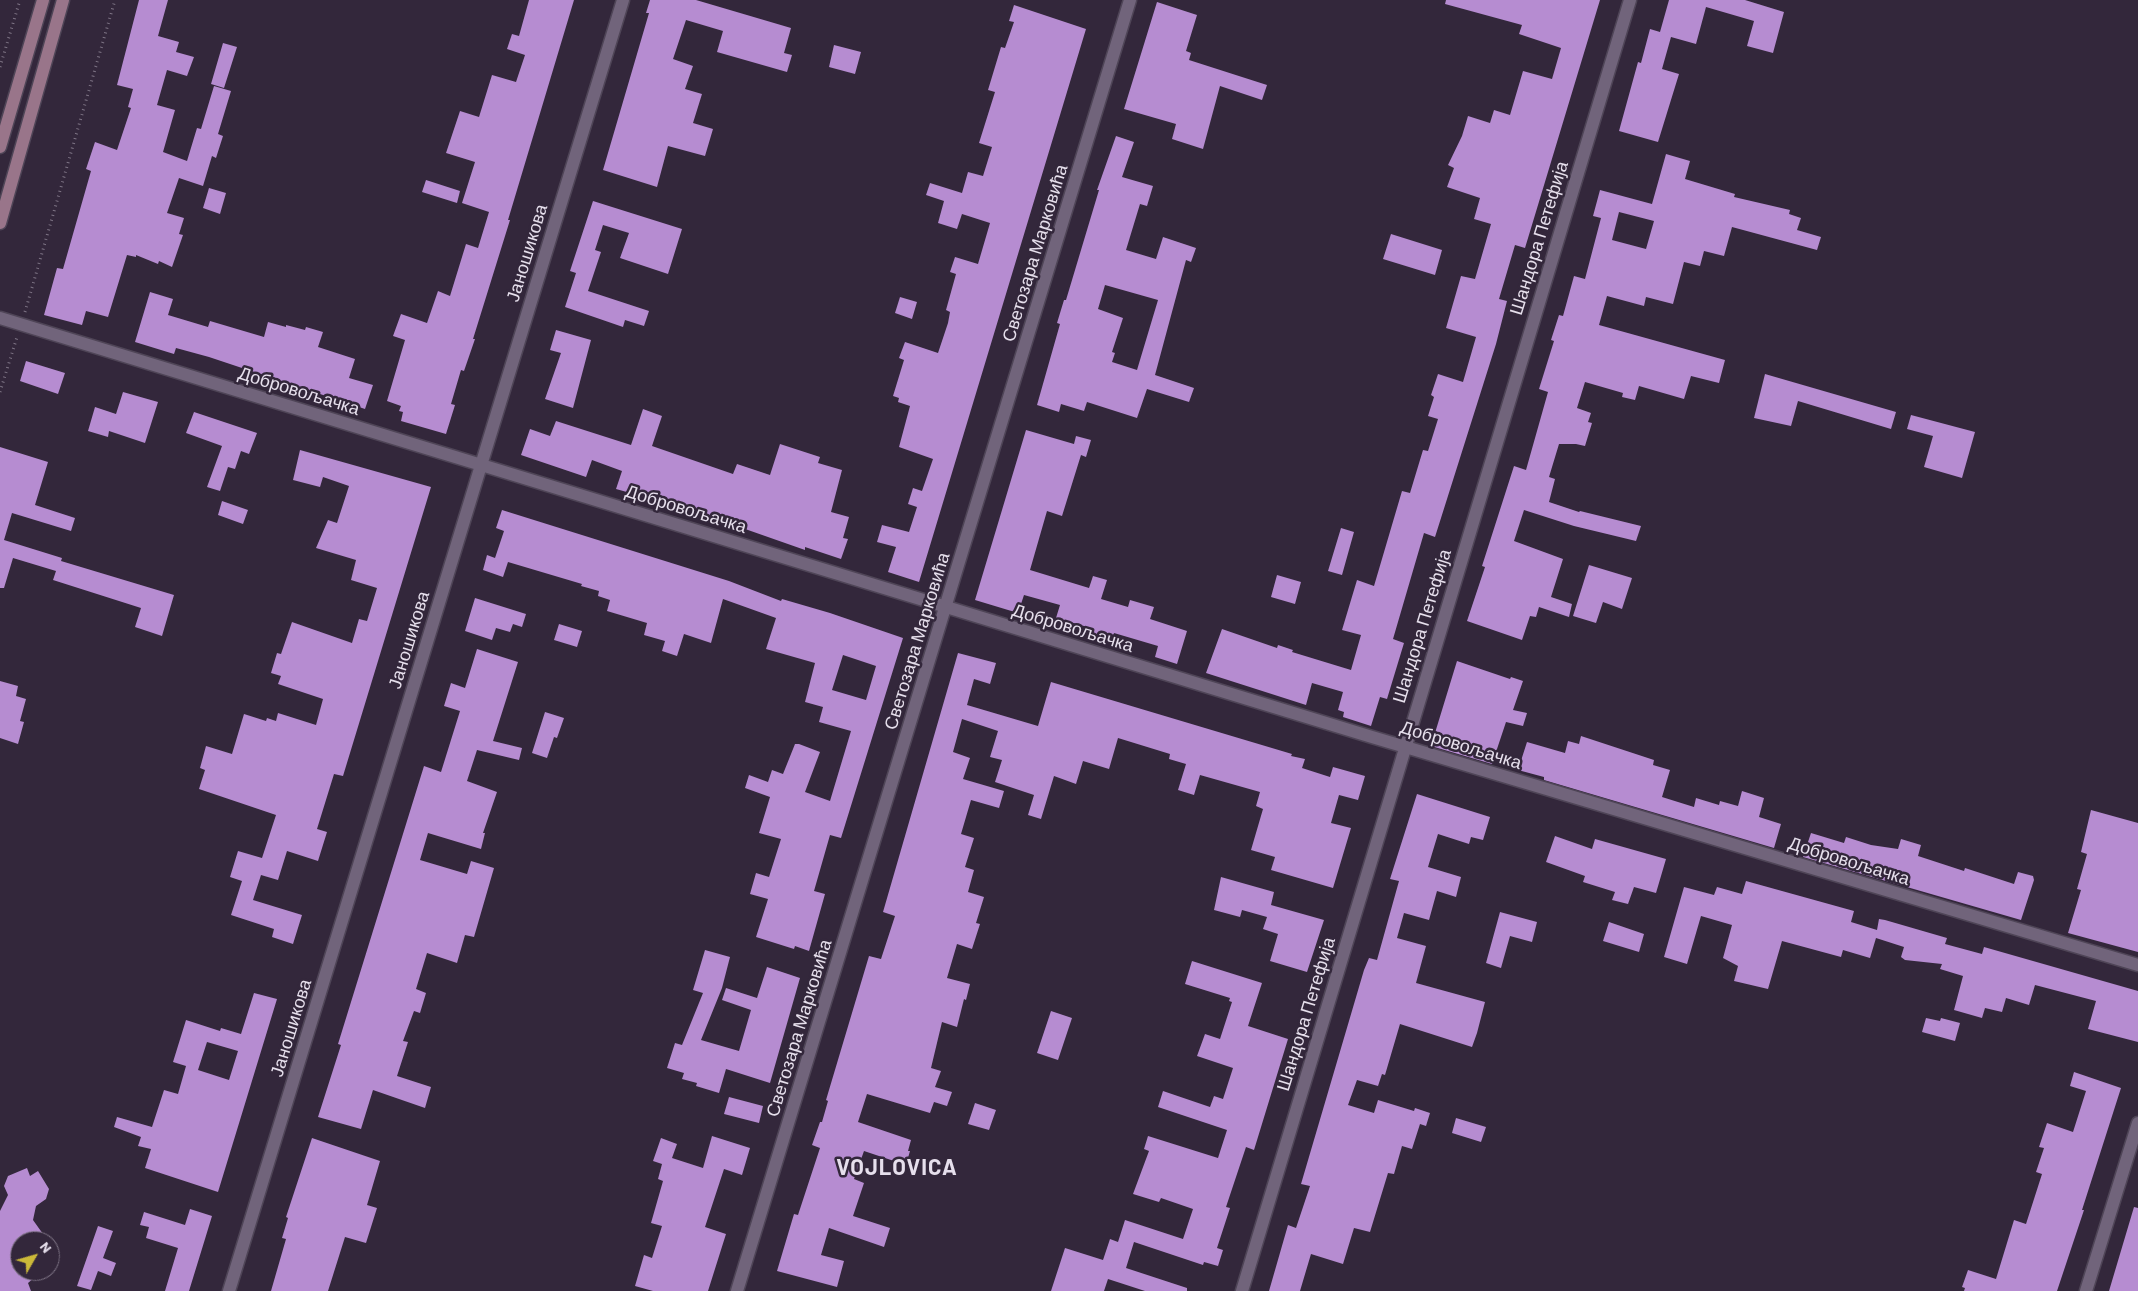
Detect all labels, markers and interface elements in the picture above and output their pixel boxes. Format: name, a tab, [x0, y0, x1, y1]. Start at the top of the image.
street label: Шандора Петефија	[1505, 158, 1573, 318]
street label: Светозара Марковића	[998, 162, 1072, 344]
street label: Јаношикова	[502, 202, 552, 304]
street label: Добровољачка	[236, 362, 362, 420]
street label: Добровољачка	[623, 480, 749, 538]
street label: Шандора Петефија	[1388, 546, 1456, 706]
street label: Светозара Марковића	[880, 550, 954, 732]
street label: Јаношикова	[384, 589, 434, 691]
street label: Добровољачка	[1010, 599, 1136, 657]
street label: Добровољачка	[1398, 716, 1524, 774]
street label: Добровољачка	[1786, 832, 1912, 890]
street label: Шандора Петефија	[1272, 934, 1340, 1094]
street label: Светозара Марковића	[762, 937, 836, 1119]
street label: Јаношикова	[266, 977, 316, 1079]
district label: VOJLOVICA	[835, 1155, 959, 1181]
north arrow	[10, 1231, 60, 1281]
text: N	[37, 1238, 56, 1256]

